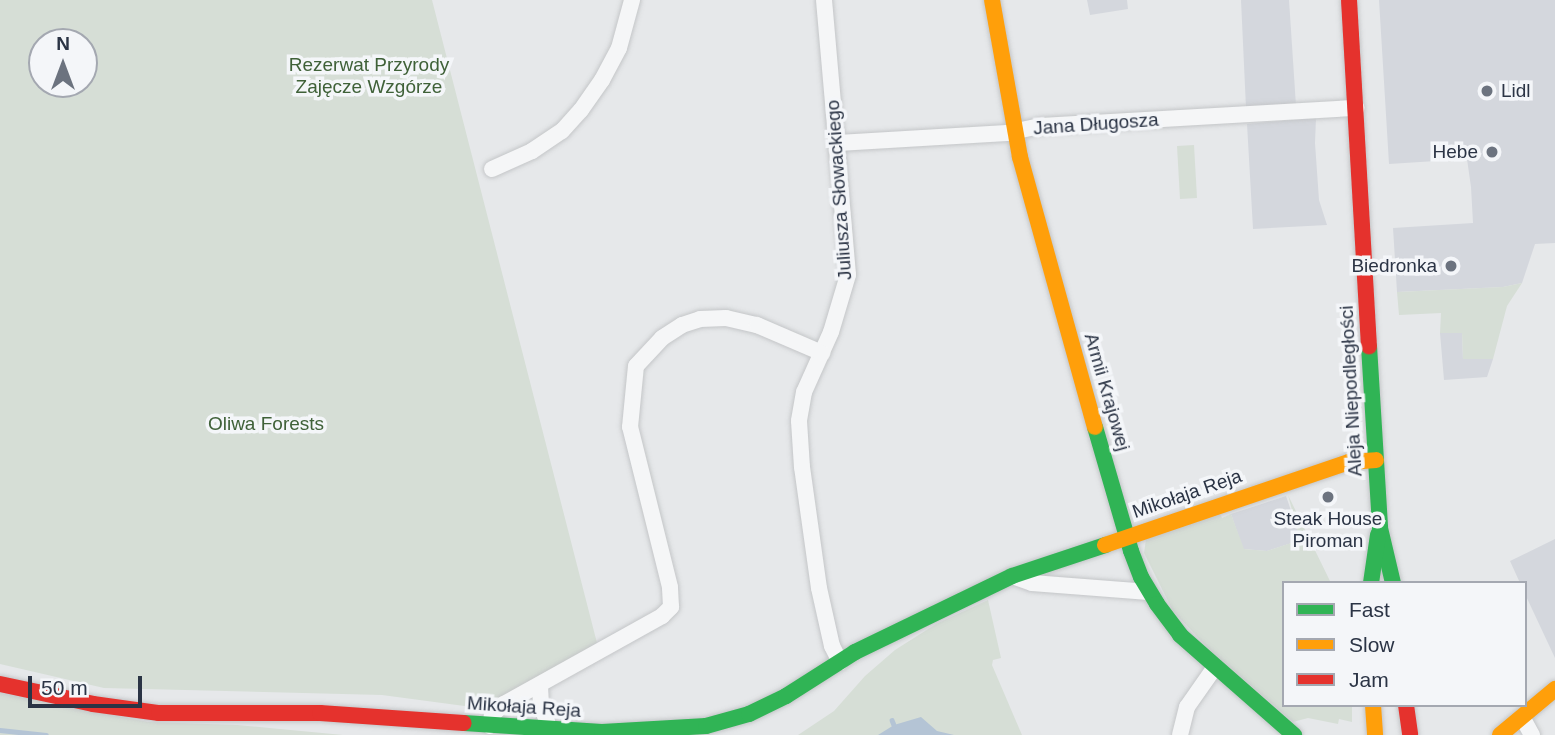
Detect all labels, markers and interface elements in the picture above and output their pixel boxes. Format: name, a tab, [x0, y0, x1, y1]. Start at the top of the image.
north arrow	[28, 28, 98, 98]
text: N	[56, 33, 70, 54]
park label: Rezerwat Przyrody Zajęcze Wzgórze	[289, 54, 449, 98]
place label: Lidl	[1501, 80, 1531, 102]
marker: Lidl	[1479, 83, 1495, 99]
street label: Juliusza Słowackiego	[821, 99, 857, 281]
street label: Jana Długosza	[1033, 108, 1159, 140]
place label: Hebe	[1433, 141, 1478, 163]
marker: Hebe	[1484, 144, 1500, 160]
place label: Biedronka	[1351, 255, 1437, 277]
marker: Biedronka	[1443, 258, 1459, 274]
street label: Aleja Niepodległości	[1335, 305, 1367, 477]
street label: Armii Krajowej	[1079, 331, 1135, 453]
park label: Oliwa Forests	[208, 413, 324, 435]
street label: Mikołaja Reja	[1129, 465, 1245, 523]
marker: Steak House Piroman	[1320, 489, 1336, 505]
place label: Steak House Piroman	[1274, 508, 1382, 552]
legend	[1282, 581, 1527, 707]
text: Fast	[1349, 598, 1390, 621]
text: Slow	[1349, 633, 1395, 656]
scale bar	[32, 662, 145, 706]
text: Jam	[1349, 668, 1389, 691]
text: 50 m	[41, 676, 88, 699]
street label: Mikołaja Reja	[466, 692, 582, 722]

